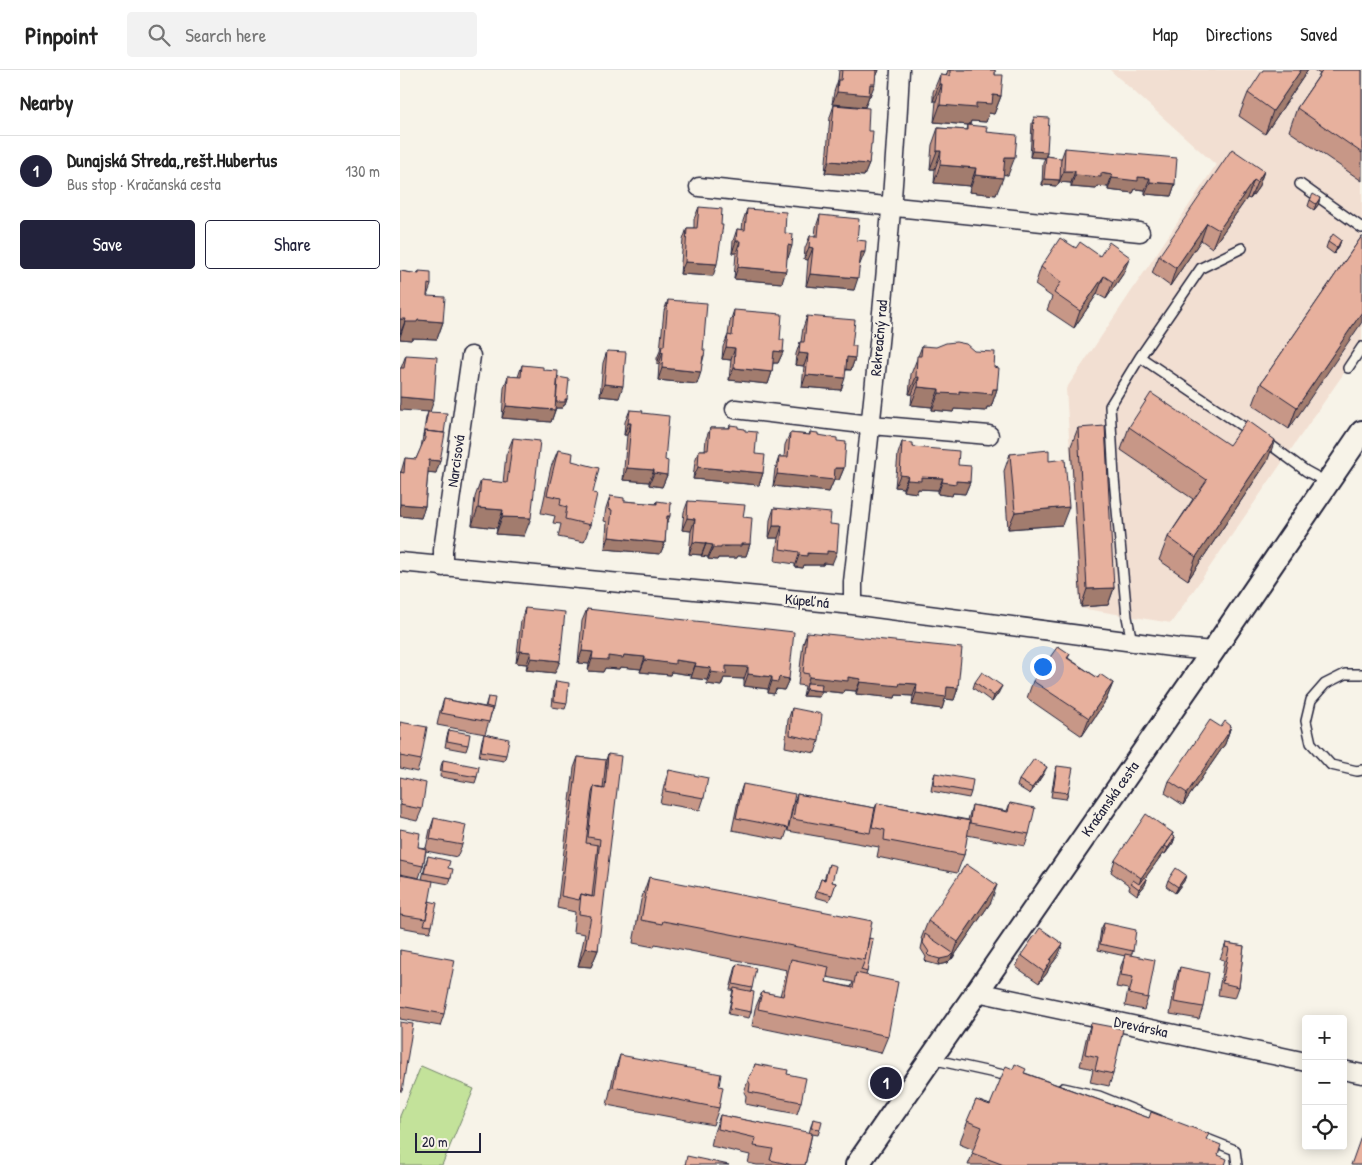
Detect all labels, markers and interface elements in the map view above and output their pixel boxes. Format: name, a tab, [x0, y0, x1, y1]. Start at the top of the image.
search box	[127, 12, 477, 57]
text: Pinpoint	[25, 19, 97, 51]
icon: search	[145, 21, 173, 49]
text: Search here	[185, 22, 266, 48]
text: Map	[1153, 22, 1178, 47]
text: Directions	[1206, 22, 1272, 47]
text: Saved	[1300, 22, 1337, 47]
text: Nearby	[20, 88, 73, 117]
text: Dunajská Streda,,rešt.Hubertus	[67, 147, 277, 173]
text: 1	[33, 160, 39, 182]
text: 130 m	[345, 160, 380, 182]
text: Bus stop · Kračanská cesta	[67, 173, 221, 195]
button: Save	[20, 220, 195, 269]
button: Share	[205, 220, 380, 269]
street label: Rekreačný rad	[865, 299, 892, 377]
street label: Narcisová	[441, 433, 470, 488]
street label: Kúpeľná	[784, 588, 830, 613]
your location	[1030, 654, 1056, 680]
street label: Kračanská cesta	[1076, 757, 1143, 841]
street label: Drevárska	[1112, 1011, 1170, 1042]
map controls	[1302, 1015, 1347, 1150]
button: +	[1302, 1015, 1347, 1060]
button: −	[1302, 1060, 1347, 1105]
pin: 1	[870, 1064, 902, 1102]
button: locate	[1302, 1105, 1347, 1150]
scale bar	[415, 1130, 481, 1153]
text: 20 m	[422, 1132, 448, 1151]

